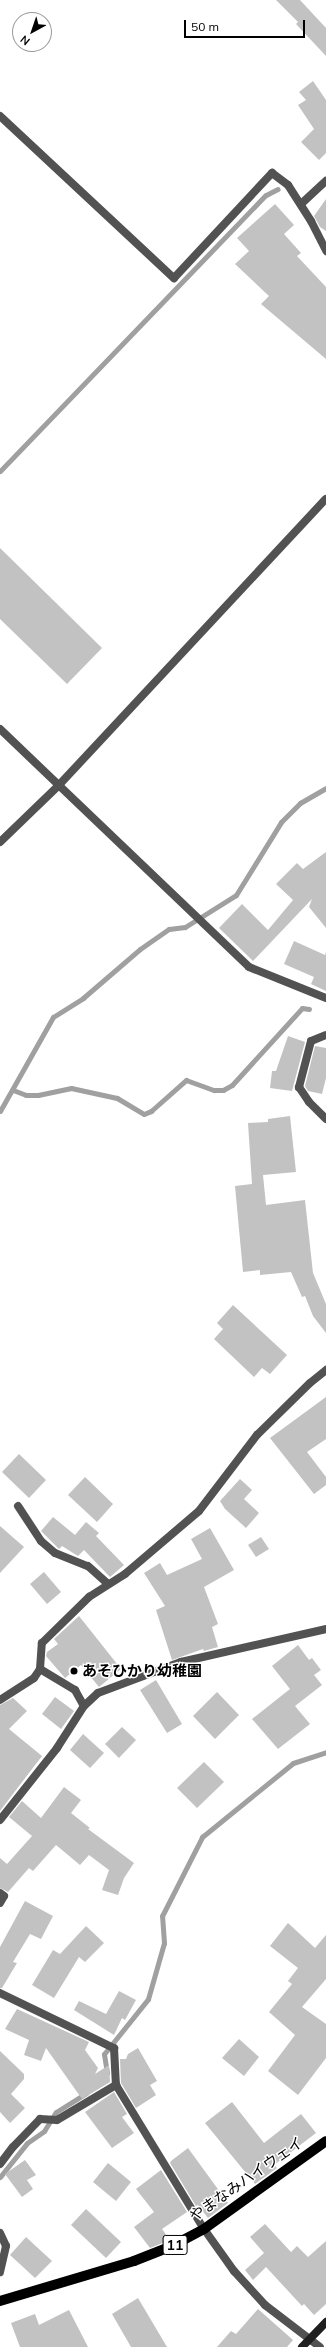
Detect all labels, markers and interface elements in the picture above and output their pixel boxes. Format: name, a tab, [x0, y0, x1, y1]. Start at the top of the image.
north arrow	[12, 12, 52, 52]
scale bar	[186, 12, 307, 38]
text: 50 m	[191, 19, 219, 34]
text: N	[17, 32, 33, 48]
place label: あそひかり幼稚園	[82, 1662, 202, 1680]
marker: あそひかり幼稚園	[69, 1666, 79, 1676]
street label: やまなみハイウェイ	[186, 2133, 306, 2225]
road number: 11	[162, 2233, 188, 2257]

